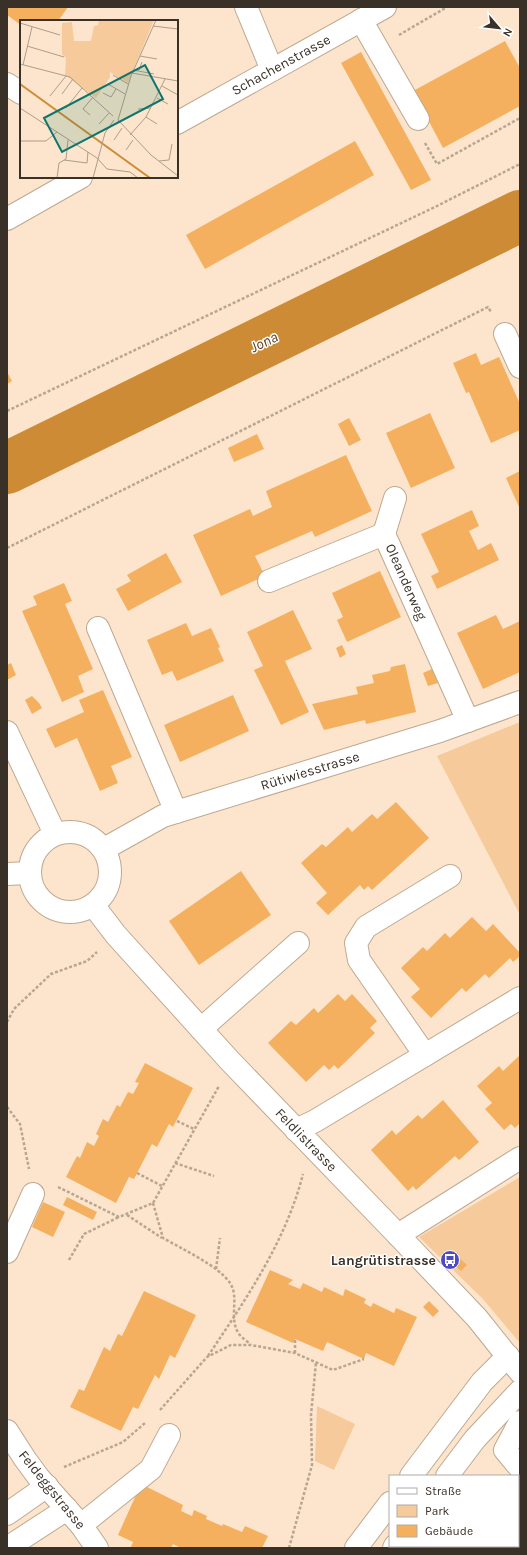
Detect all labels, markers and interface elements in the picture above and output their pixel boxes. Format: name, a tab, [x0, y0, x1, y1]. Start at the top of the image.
north arrow	[479, 8, 519, 48]
inset map	[20, 20, 178, 178]
text: N	[500, 26, 515, 39]
street label: Schachenstrasse	[229, 31, 333, 99]
water label: Jona	[247, 328, 281, 356]
street label: Oleanderweg	[382, 541, 430, 623]
street label: Rütiwiesstrasse	[258, 748, 362, 794]
street label: Feldlistrasse	[271, 1105, 341, 1175]
bus stop icon: Langrütistrasse	[439, 1249, 461, 1271]
place label: Langrütistrasse	[331, 1252, 436, 1269]
street label: Feldeggstrasse	[15, 1447, 89, 1533]
legend	[389, 1475, 519, 1547]
text: Straße	[425, 1484, 461, 1498]
text: Park	[425, 1504, 450, 1518]
text: Gebäude	[425, 1524, 473, 1538]

